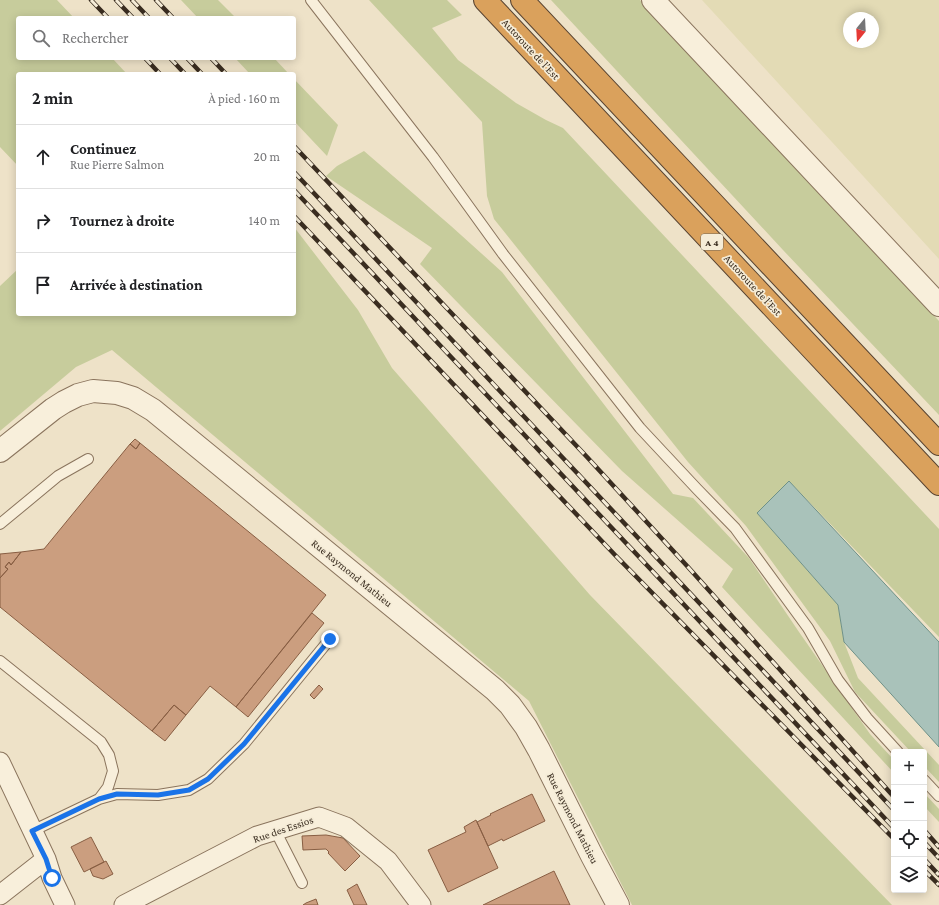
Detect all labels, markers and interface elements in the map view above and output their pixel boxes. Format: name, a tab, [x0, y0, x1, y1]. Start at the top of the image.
north arrow	[843, 12, 879, 48]
search box	[16, 16, 296, 60]
street label: Autoroute de l’Est	[500, 16, 562, 82]
icon: search	[30, 27, 52, 49]
text: Rechercher	[62, 30, 129, 46]
text: 2 min	[32, 89, 73, 108]
text: À pied · 160 m	[208, 91, 280, 106]
text: Continuez	[70, 141, 136, 157]
icon: ahead	[32, 146, 54, 168]
text: 20 m	[254, 149, 280, 164]
text: Rue Pierre Salmon	[70, 157, 164, 172]
icon: right	[32, 210, 54, 232]
text: Tournez à droite	[70, 213, 174, 229]
text: 140 m	[249, 213, 280, 228]
road number: A 4	[701, 234, 723, 250]
street label: Autoroute de l’Est	[722, 252, 784, 318]
icon: arrive	[32, 274, 54, 296]
text: Arrivée à destination	[70, 277, 203, 293]
street label: Rue Raymond Mathieu	[309, 537, 395, 610]
route end	[321, 630, 339, 648]
map controls	[891, 749, 927, 893]
button: +	[891, 749, 927, 785]
street label: Rue Raymond Mathieu	[544, 771, 601, 866]
button: −	[891, 785, 927, 821]
street label: Rue des Essios	[251, 813, 315, 845]
button: locate	[891, 821, 927, 857]
button: layers	[891, 857, 927, 893]
route start	[43, 869, 61, 887]

